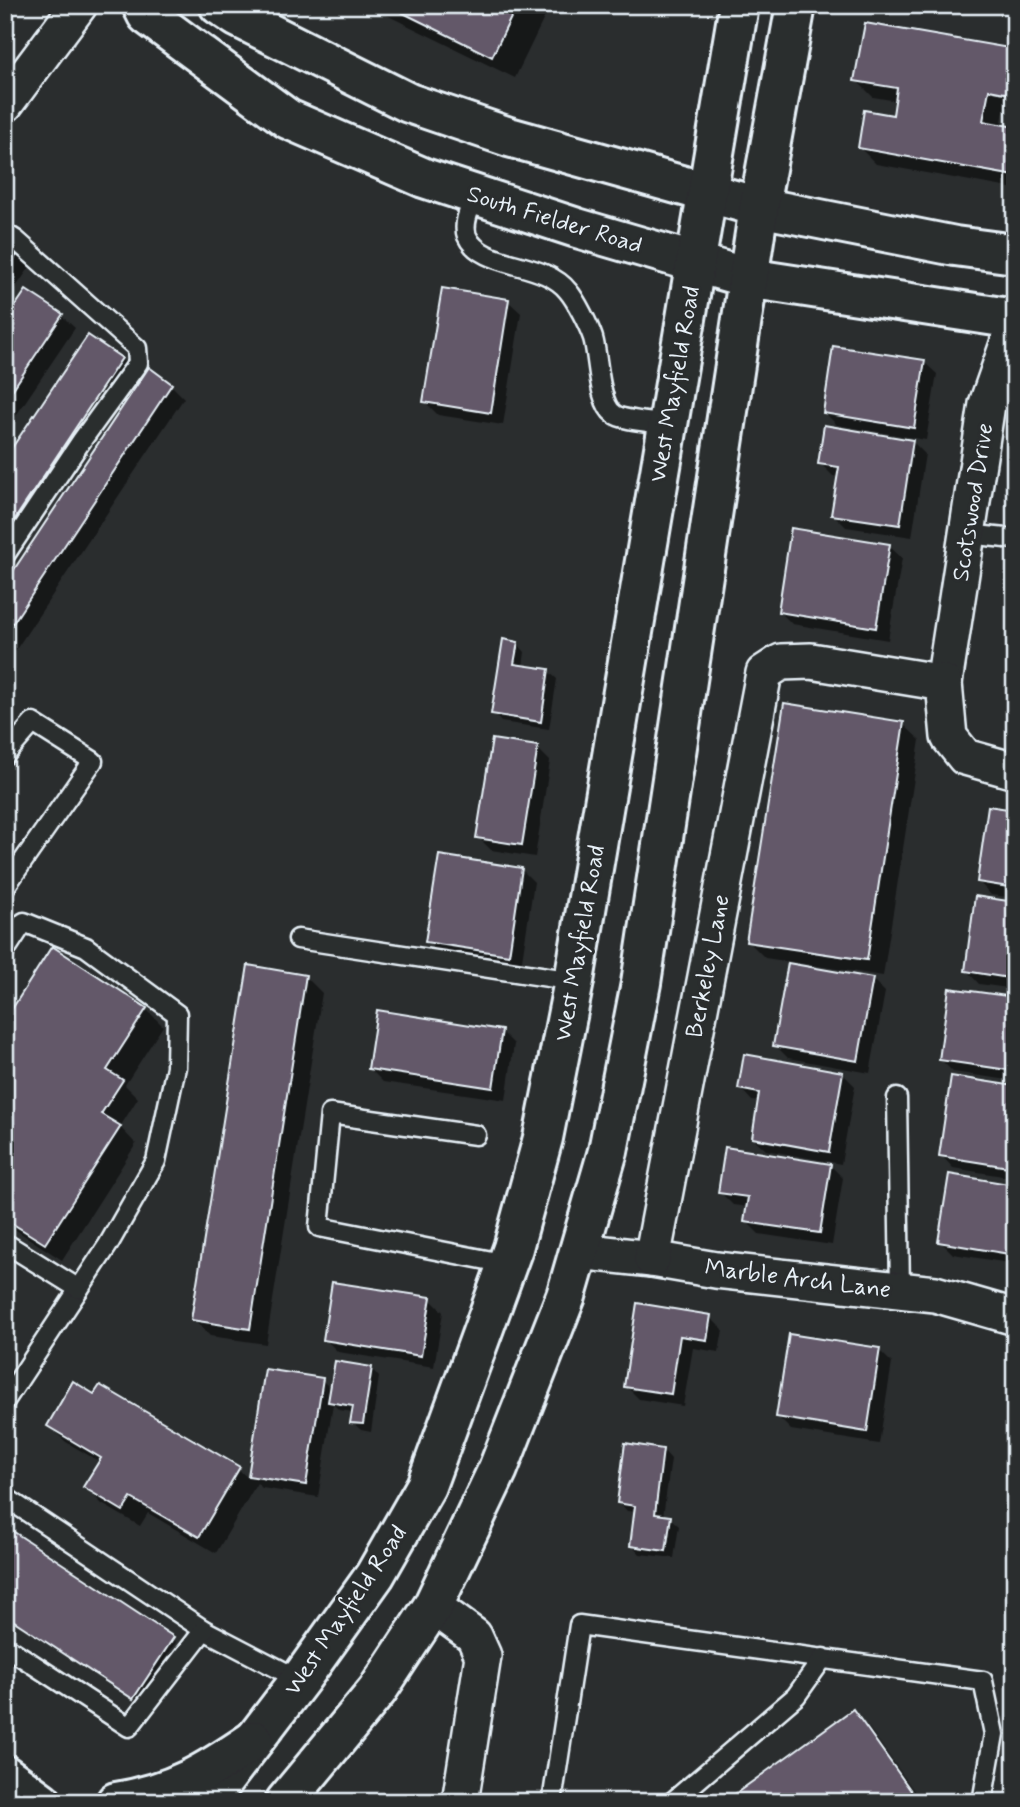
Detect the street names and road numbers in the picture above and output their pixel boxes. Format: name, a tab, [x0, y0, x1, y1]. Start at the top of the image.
street label: South Fielder Road	[463, 179, 646, 262]
street label: West Mayfield Road	[643, 284, 708, 485]
street label: Scotswood Drive	[946, 421, 1001, 584]
street label: West Mayfield Road	[548, 843, 613, 1044]
street label: Berkeley Lane	[679, 892, 738, 1041]
street label: Marble Arch Lane	[703, 1253, 893, 1306]
street label: West Mayfield Road	[278, 1520, 415, 1702]

